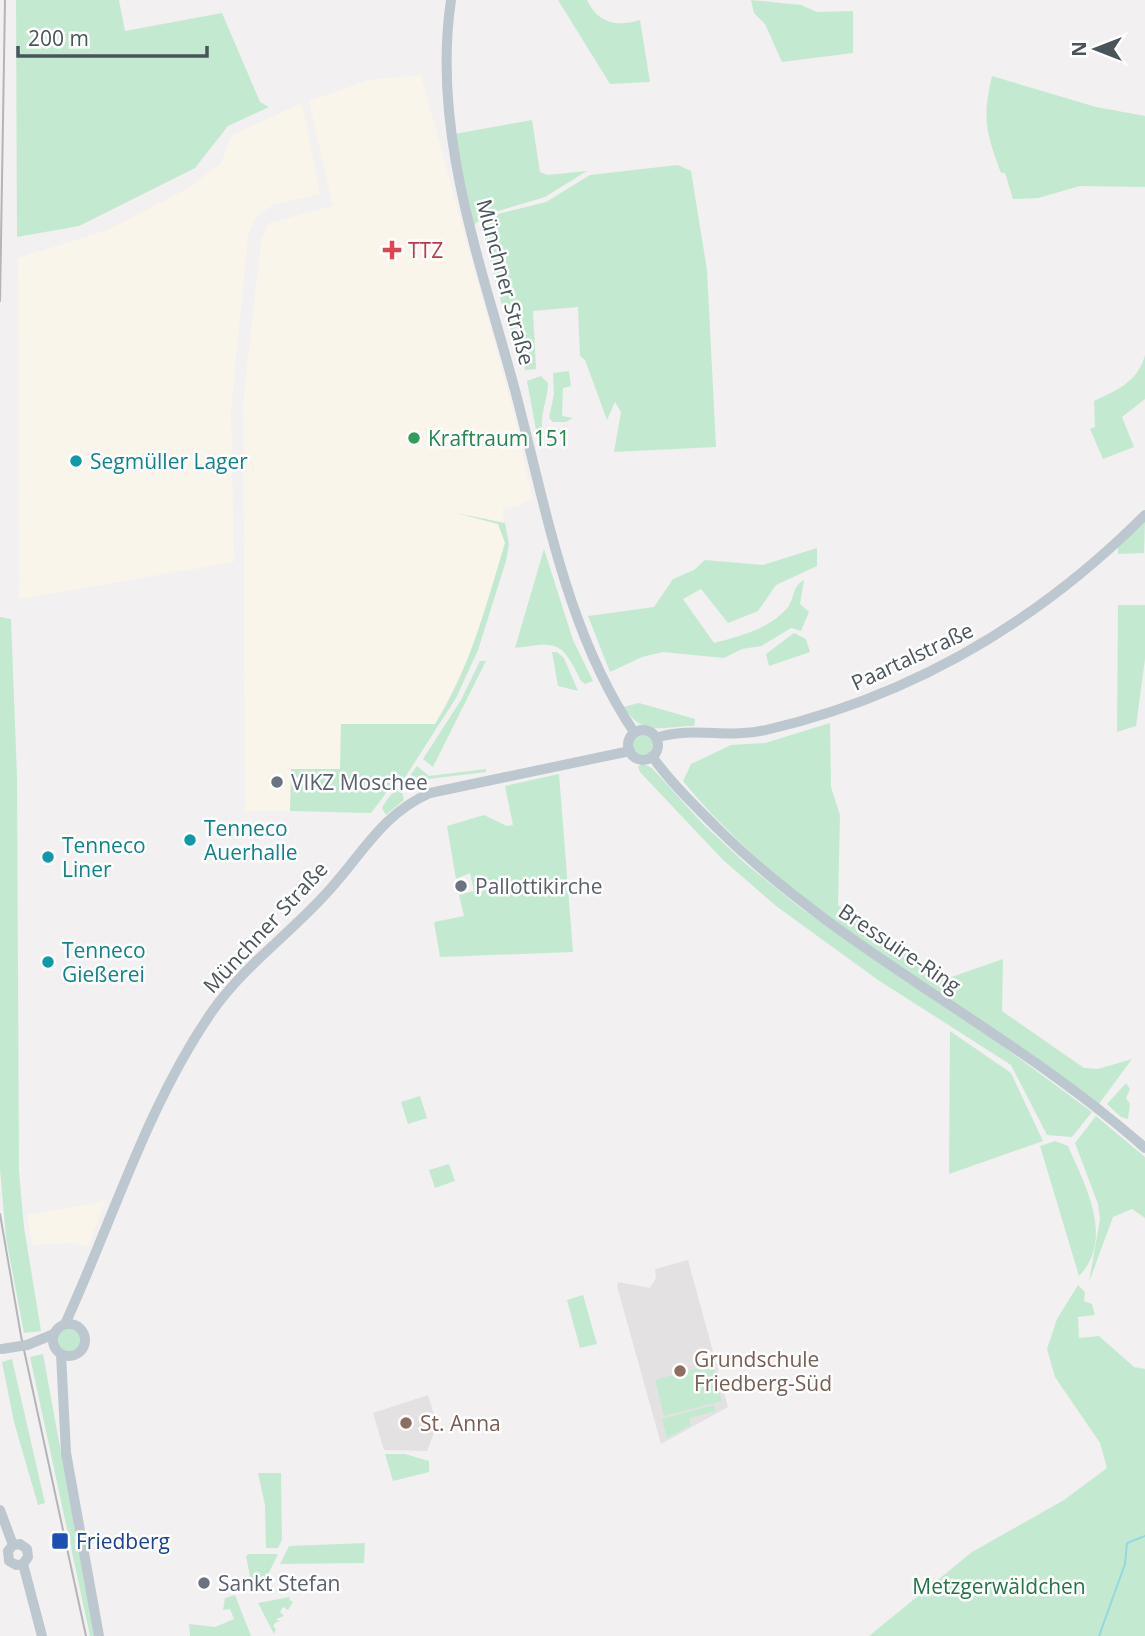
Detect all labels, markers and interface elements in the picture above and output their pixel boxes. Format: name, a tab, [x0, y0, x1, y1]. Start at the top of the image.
scale bar	[18, 14, 206, 58]
north arrow	[1061, 14, 1131, 84]
text: 200 m	[28, 24, 89, 52]
text: N	[1066, 41, 1092, 57]
street label: Münchner Straße	[470, 196, 542, 368]
place label: TTZ	[408, 236, 443, 264]
marker: TTZ	[382, 240, 402, 260]
place label: Kraftraum 151	[428, 424, 570, 452]
marker: Kraftraum 151	[406, 430, 422, 446]
place label: Segmüller Lager	[90, 447, 248, 475]
marker: Segmüller Lager	[68, 453, 84, 469]
street label: Paartalstraße	[846, 615, 978, 697]
place label: VIKZ Moschee	[291, 768, 428, 796]
marker: VIKZ Moschee	[269, 774, 285, 790]
place label: Tenneco Auerhalle	[204, 814, 297, 866]
place label: Tenneco Liner	[62, 831, 146, 883]
marker: Tenneco Auerhalle	[182, 832, 198, 848]
marker: Tenneco Liner	[40, 849, 56, 865]
street label: Münchner Straße	[197, 855, 333, 999]
place label: Pallottikirche	[475, 872, 602, 900]
marker: Pallottikirche	[453, 878, 469, 894]
street label: Bressuire-Ring	[833, 897, 967, 999]
place label: Tenneco Gießerei	[62, 936, 146, 988]
marker: Tenneco Gießerei	[40, 954, 56, 970]
place label: Grundschule Friedberg-Süd	[694, 1345, 832, 1397]
marker: Grundschule Friedberg-Süd	[672, 1363, 688, 1379]
place label: St. Anna	[420, 1409, 501, 1437]
marker: St. Anna	[398, 1415, 414, 1431]
place label: Friedberg	[76, 1527, 170, 1555]
marker: Friedberg	[50, 1531, 70, 1551]
place label: Sankt Stefan	[218, 1569, 340, 1597]
park label: Metzgerwäldchen	[912, 1572, 1086, 1600]
marker: Sankt Stefan	[196, 1575, 212, 1591]

